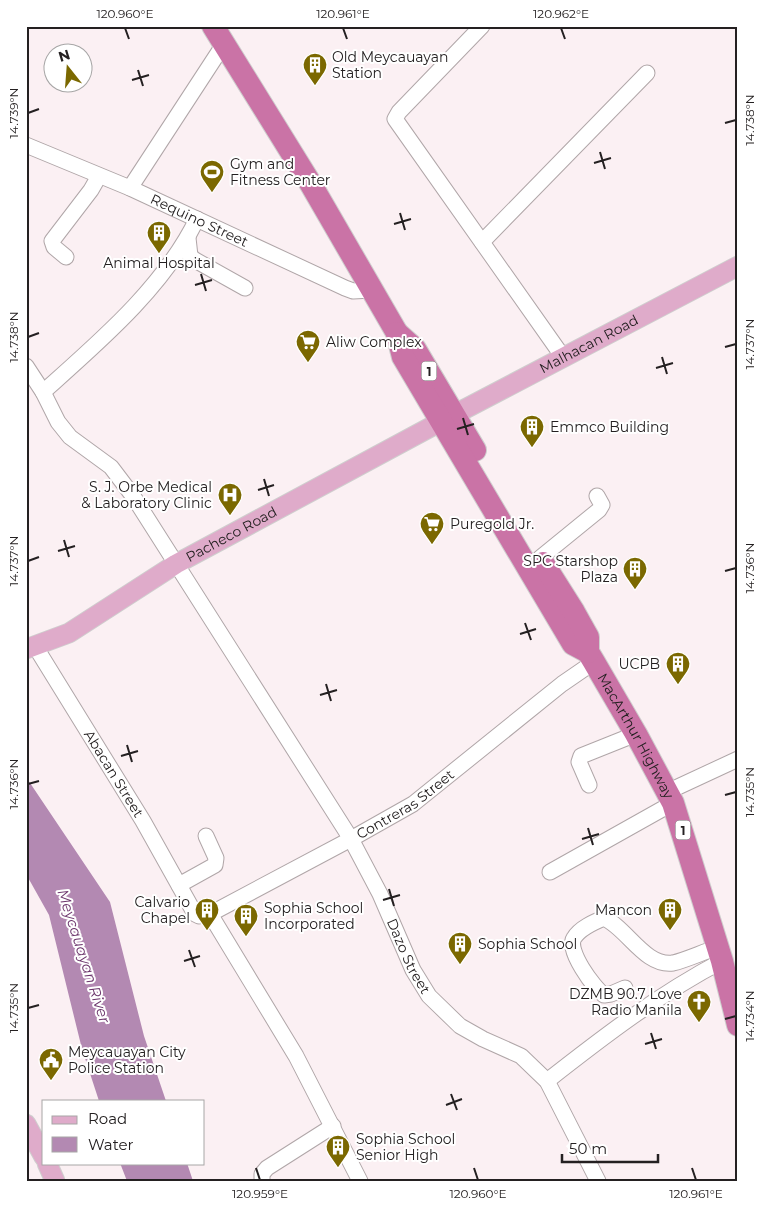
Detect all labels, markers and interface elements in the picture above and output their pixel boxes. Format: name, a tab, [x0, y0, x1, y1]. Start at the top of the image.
text: 120.960°E	[96, 6, 154, 21]
text: 120.961°E	[316, 6, 370, 21]
text: 120.962°E	[533, 6, 589, 21]
north arrow	[42, 42, 92, 92]
text: N	[56, 45, 72, 66]
place label: Old Meycauayan Station	[332, 48, 448, 82]
building icon: Old Meycauayan Station	[302, 52, 328, 86]
text: 14.739°N	[6, 88, 21, 138]
text: 14.738°N	[742, 94, 757, 146]
place label: Gym and Fitness Center	[230, 155, 331, 189]
sports icon: Gym and Fitness Center	[199, 159, 225, 193]
street label: Requino Street	[148, 190, 251, 251]
building icon: Animal Hospital	[146, 220, 172, 254]
place label: Animal Hospital	[103, 254, 215, 272]
text: 14.738°N	[6, 311, 21, 363]
street label: Malhacan Road	[536, 311, 641, 377]
text: 14.737°N	[742, 319, 757, 369]
supermarket icon: Aliw Complex	[295, 329, 321, 363]
place label: Aliw Complex	[326, 333, 422, 351]
road number: 1	[422, 362, 436, 381]
building icon: Emmco Building	[519, 414, 545, 448]
place label: Emmco Building	[550, 418, 669, 436]
place label: S. J. Orbe Medical & Laboratory Clinic	[81, 478, 212, 512]
hospital icon: S. J. Orbe Medical & Laboratory Clinic	[217, 482, 243, 516]
street label: Pacheco Road	[183, 502, 280, 566]
supermarket icon: Puregold Jr.	[419, 511, 445, 545]
place label: Puregold Jr.	[450, 515, 534, 533]
text: 14.737°N	[6, 536, 21, 586]
text: 14.736°N	[742, 543, 757, 593]
place label: SPC Starshop Plaza	[523, 552, 618, 586]
building icon: SPC Starshop Plaza	[622, 556, 648, 590]
building icon: UCPB	[665, 651, 691, 685]
place label: UCPB	[619, 655, 660, 673]
street label: MacArthur Highway	[594, 670, 678, 802]
street label: Abacan Street	[80, 727, 148, 821]
text: 14.736°N	[6, 759, 21, 809]
street label: Contreras Street	[353, 765, 458, 843]
text: 14.735°N	[742, 767, 757, 817]
road number: 1	[676, 820, 690, 840]
water label: Meycauayan River	[53, 887, 115, 1026]
place label: Calvario Chapel	[135, 893, 190, 927]
building icon: Calvario Chapel	[194, 897, 220, 931]
building icon: Mancon	[657, 897, 683, 931]
place label: Sophia School Incorporated	[264, 899, 363, 933]
place label: Mancon	[595, 901, 652, 919]
building icon: Sophia School Incorporated	[233, 903, 259, 937]
street label: Dazo Street	[383, 916, 435, 997]
building icon: Sophia School	[447, 931, 473, 965]
place label: Sophia School	[478, 935, 577, 953]
text: 14.735°N	[6, 983, 21, 1033]
place label: DZMB 90.7 Love Radio Manila	[569, 985, 682, 1019]
church icon: DZMB 90.7 Love Radio Manila	[686, 989, 712, 1023]
text: 14.734°N	[742, 991, 757, 1042]
place label: Meycauayan City Police Station	[68, 1043, 186, 1077]
public building icon: Meycauayan City Police Station	[38, 1047, 64, 1081]
legend	[42, 1100, 205, 1164]
text: Road	[88, 1109, 127, 1128]
place label: Sophia School Senior High	[356, 1130, 455, 1164]
scale bar	[562, 1132, 658, 1164]
building icon: Sophia School Senior High	[325, 1134, 351, 1168]
text: Water	[88, 1135, 134, 1154]
text: 50 m	[569, 1139, 607, 1158]
text: 120.959°E	[232, 1186, 288, 1201]
text: 120.960°E	[449, 1186, 507, 1201]
text: 120.961°E	[669, 1186, 723, 1201]

